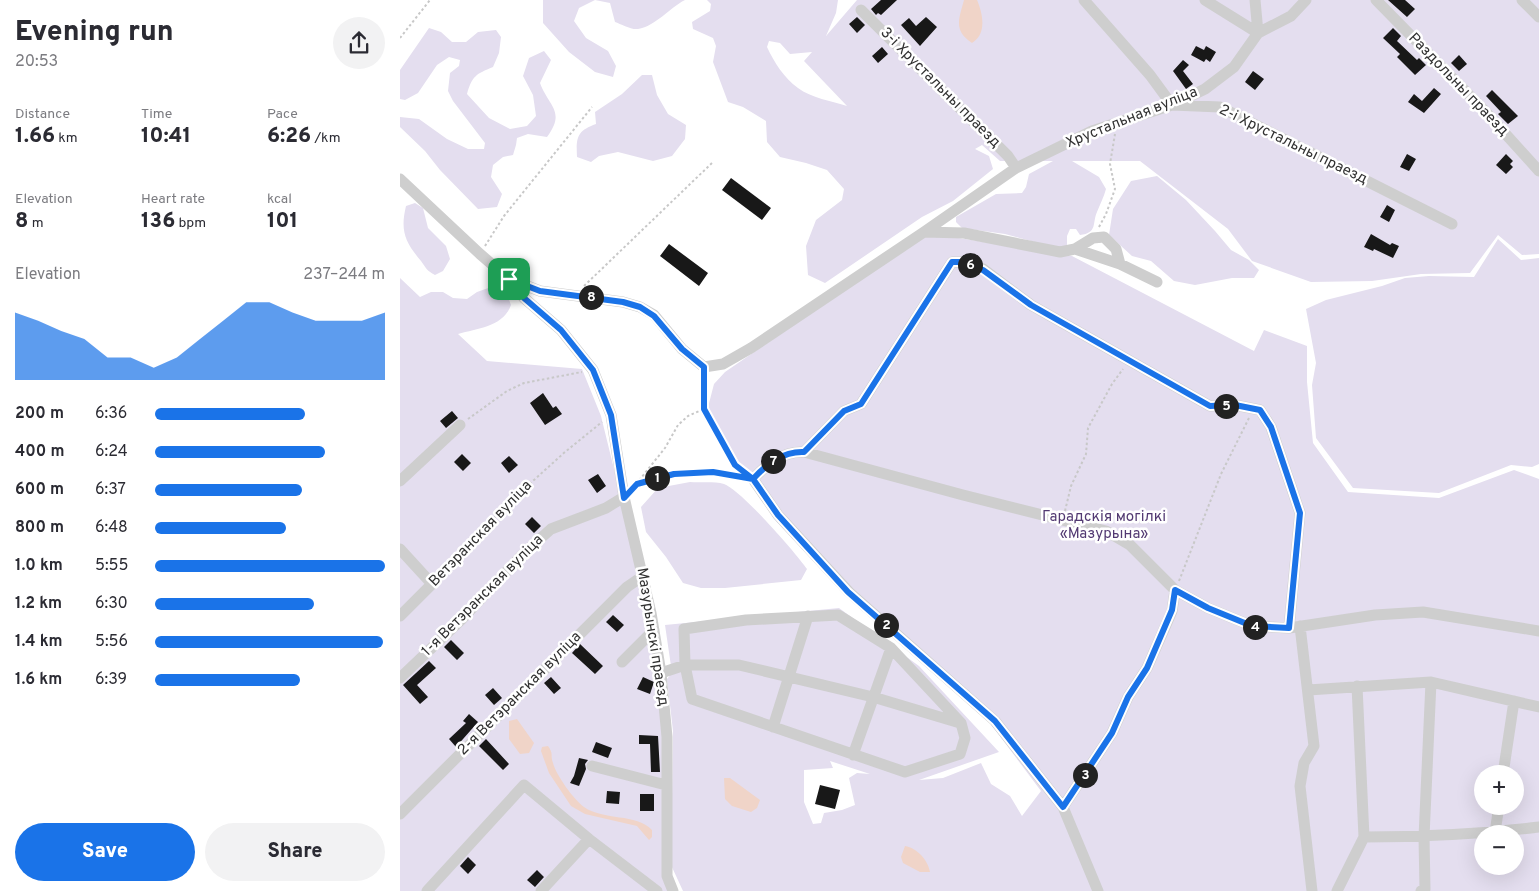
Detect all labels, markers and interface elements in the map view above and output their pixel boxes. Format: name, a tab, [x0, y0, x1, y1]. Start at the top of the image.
text: Evening run	[15, 15, 174, 51]
button: share	[333, 17, 385, 69]
street label: 3-і Хрустальны праезд	[876, 24, 1004, 152]
street label: Раздольны праезд	[1404, 29, 1512, 141]
text: 20:53	[15, 52, 58, 72]
street label: Хрустальная вуліца	[1063, 83, 1201, 153]
street label: 2-і Хрустальны праезд	[1216, 101, 1371, 189]
text: Distance	[15, 106, 70, 123]
text: Time	[141, 106, 172, 123]
text: Pace	[267, 106, 298, 123]
text: 1.66	[15, 123, 55, 150]
text: 10:41	[141, 123, 191, 150]
text: 6:26	[267, 123, 311, 150]
text: km	[55, 130, 78, 147]
text: /km	[311, 130, 341, 147]
text: Elevation	[15, 191, 73, 208]
text: Heart rate	[141, 191, 205, 208]
text: kcal	[267, 191, 292, 208]
text: 8	[15, 208, 28, 235]
text: 136	[141, 208, 175, 235]
text: 101	[267, 208, 298, 235]
text: m	[28, 215, 44, 232]
text: bpm	[175, 215, 206, 232]
pin: 6	[958, 252, 982, 278]
text: 6	[966, 257, 975, 274]
pin	[488, 258, 530, 300]
text: Elevation	[15, 265, 81, 285]
text: 237–244 m	[303, 265, 385, 285]
icon: arrive	[495, 265, 523, 293]
pin: 8	[578, 284, 604, 310]
text: 8	[587, 289, 596, 306]
pin: 5	[1214, 394, 1238, 418]
text: 5	[1222, 398, 1231, 415]
text: 200 m	[15, 404, 64, 424]
text: 6:36	[95, 404, 127, 424]
text: 400 m	[15, 442, 64, 462]
text: 6:24	[95, 442, 128, 462]
pin: 7	[760, 448, 786, 474]
text: 7	[770, 453, 777, 470]
pin: 1	[644, 466, 670, 490]
text: 1	[655, 470, 660, 487]
street label: Ветэранская вуліца	[425, 477, 537, 591]
text: 600 m	[15, 480, 64, 500]
text: 6:37	[95, 480, 126, 500]
park label: Гарадскія могілкі «Мазурына»	[1042, 508, 1166, 544]
text: 800 m	[15, 518, 64, 538]
text: 6:48	[95, 518, 128, 538]
street label: 1-я Ветэранская вуліца	[418, 531, 548, 661]
text: 1.0 km	[15, 556, 63, 576]
text: 5:55	[95, 556, 128, 576]
street label: Мазурынскі праезд	[632, 566, 672, 708]
text: 1.2 km	[15, 594, 62, 614]
text: 6:30	[95, 594, 128, 614]
pin: 2	[874, 612, 898, 638]
pin: 4	[1242, 614, 1268, 640]
text: 2	[882, 617, 891, 634]
text: 4	[1251, 619, 1260, 636]
street label: 2-я Ветэранская вуліца	[454, 628, 586, 760]
text: 1.4 km	[15, 632, 63, 652]
text: 5:56	[95, 632, 128, 652]
text: 1.6 km	[15, 670, 62, 690]
text: 6:39	[95, 670, 127, 690]
pin: 3	[1072, 762, 1098, 788]
map controls	[1474, 765, 1524, 875]
button: +	[1474, 765, 1524, 815]
text: 3	[1081, 767, 1090, 784]
button: Save	[15, 823, 195, 881]
button: Share	[205, 823, 385, 881]
button: −	[1474, 825, 1524, 875]

